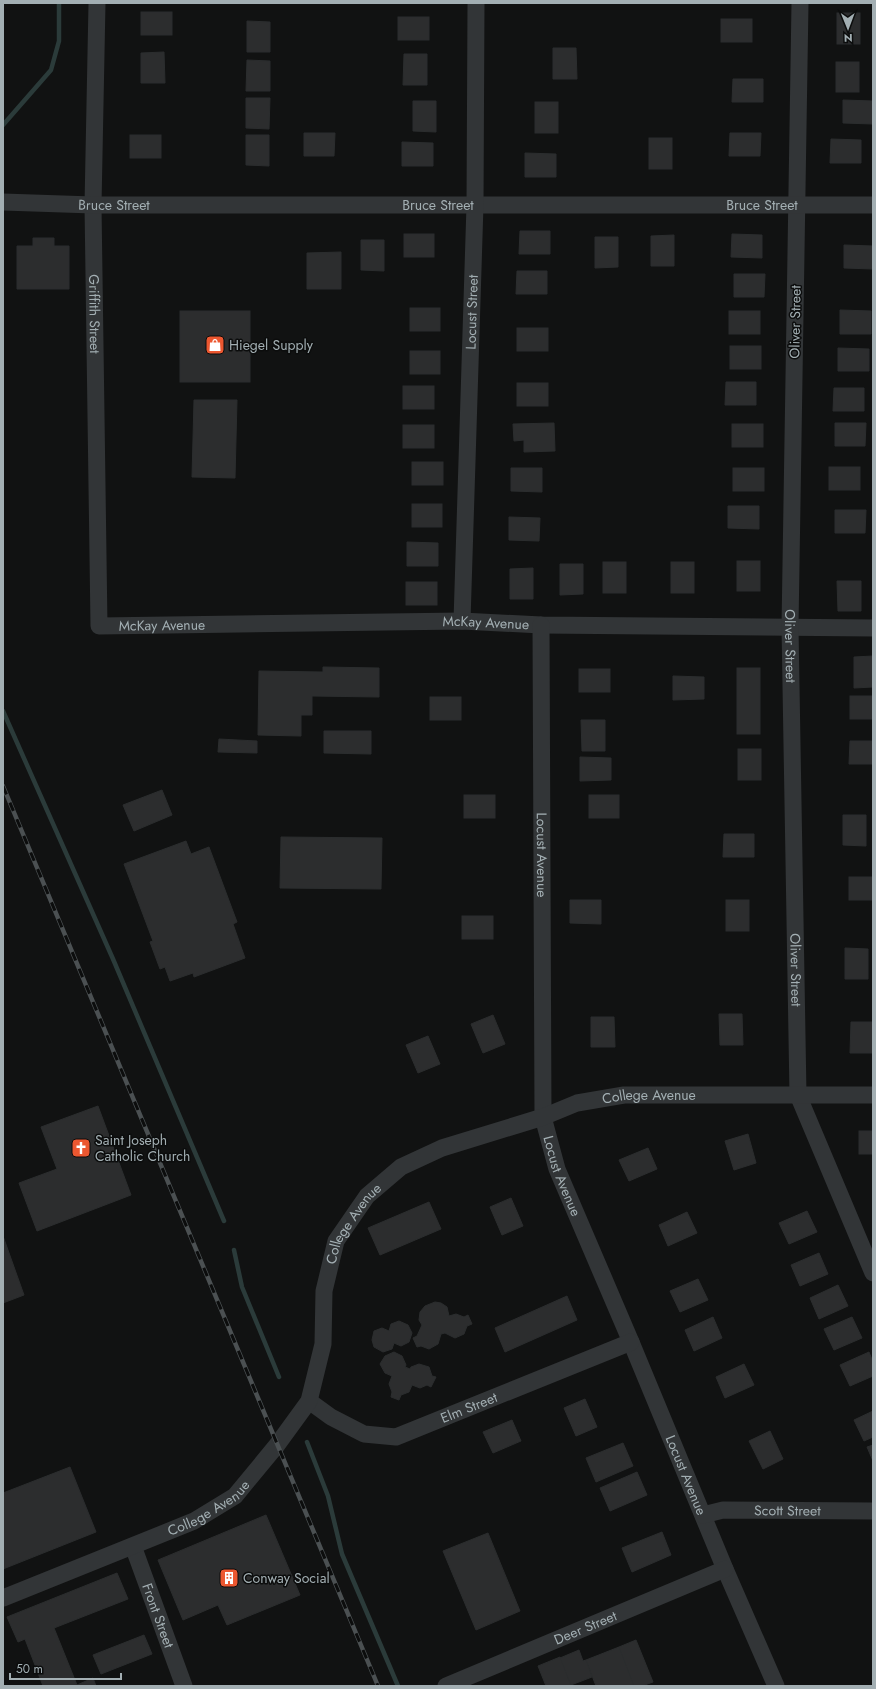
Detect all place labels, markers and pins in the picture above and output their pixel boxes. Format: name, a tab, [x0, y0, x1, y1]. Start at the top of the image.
shop icon: Hiegel Supply	[204, 334, 226, 356]
place label: Hiegel Supply	[229, 335, 314, 355]
place label: Saint Joseph Catholic Church	[95, 1130, 190, 1166]
church icon: Saint Joseph Catholic Church	[70, 1137, 92, 1159]
building icon: Conway Social	[218, 1567, 240, 1589]
place label: Conway Social	[243, 1568, 330, 1588]

